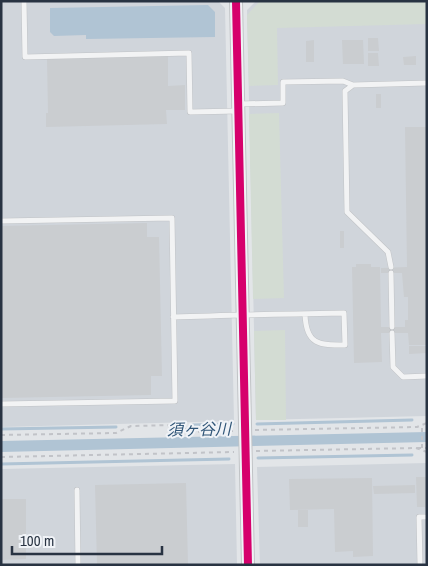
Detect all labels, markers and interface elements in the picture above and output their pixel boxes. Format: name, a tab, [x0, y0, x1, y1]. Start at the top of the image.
water label: 須ヶ谷川	[167, 417, 233, 441]
scale bar	[12, 524, 162, 556]
text: 100 m	[20, 530, 54, 551]

